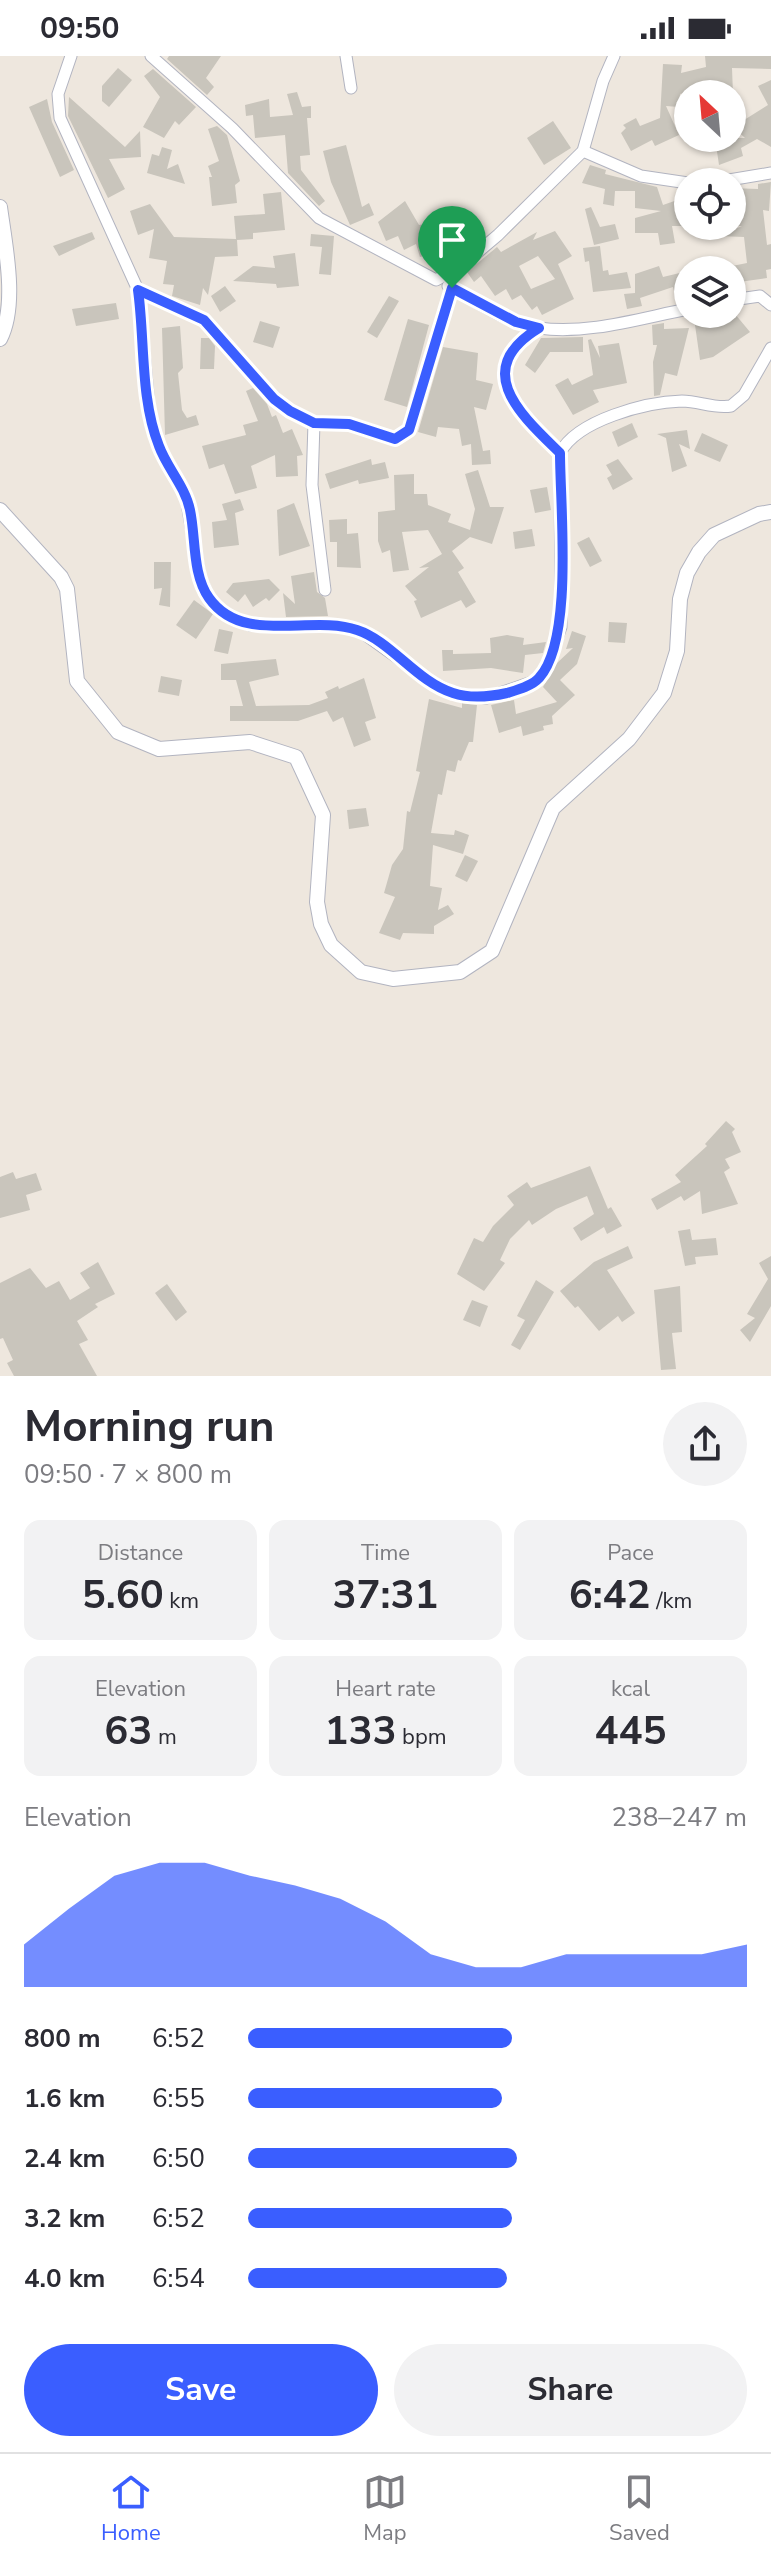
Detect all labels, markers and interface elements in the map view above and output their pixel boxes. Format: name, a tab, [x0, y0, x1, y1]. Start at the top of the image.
text: 09:50	[40, 8, 119, 49]
north arrow	[674, 80, 746, 152]
map controls	[674, 80, 746, 328]
button: locate	[674, 168, 746, 240]
pin	[418, 206, 486, 288]
icon: arrive	[430, 218, 474, 262]
button: layers	[674, 256, 746, 328]
text: Morning run	[24, 1397, 274, 1457]
button: share	[663, 1402, 747, 1486]
text: 09:50 · 7 × 800 m	[24, 1457, 232, 1492]
text: Distance	[98, 1538, 183, 1568]
text: Time	[361, 1538, 410, 1568]
text: Pace	[607, 1538, 654, 1568]
text: 5.60	[82, 1568, 164, 1622]
text: 37:31	[333, 1568, 438, 1622]
text: 6:42	[569, 1568, 651, 1622]
text: km	[164, 1586, 199, 1616]
text: /km	[651, 1586, 692, 1616]
text: Elevation	[95, 1674, 186, 1704]
text: Heart rate	[335, 1674, 436, 1704]
text: kcal	[611, 1674, 650, 1704]
text: 63	[104, 1704, 152, 1758]
text: 133	[324, 1704, 396, 1758]
text: 445	[595, 1704, 667, 1758]
text: m	[152, 1722, 177, 1752]
text: bpm	[396, 1722, 447, 1752]
text: Elevation	[24, 1800, 132, 1835]
text: 238–247 m	[611, 1800, 747, 1835]
text: 800 m	[24, 2021, 101, 2056]
text: 6:52	[152, 2021, 205, 2056]
text: 1.6 km	[24, 2081, 105, 2116]
text: 6:55	[152, 2081, 205, 2116]
text: 2.4 km	[24, 2141, 105, 2176]
text: 6:50	[152, 2141, 205, 2176]
text: 3.2 km	[24, 2201, 105, 2236]
text: 6:52	[152, 2201, 205, 2236]
text: 4.0 km	[24, 2261, 105, 2296]
text: 6:54	[152, 2261, 205, 2296]
button: Save	[24, 2344, 378, 2436]
button: Share	[394, 2344, 747, 2436]
tab: Home	[101, 2470, 161, 2548]
tab: Map	[363, 2470, 407, 2548]
tab: Saved	[609, 2470, 670, 2548]

